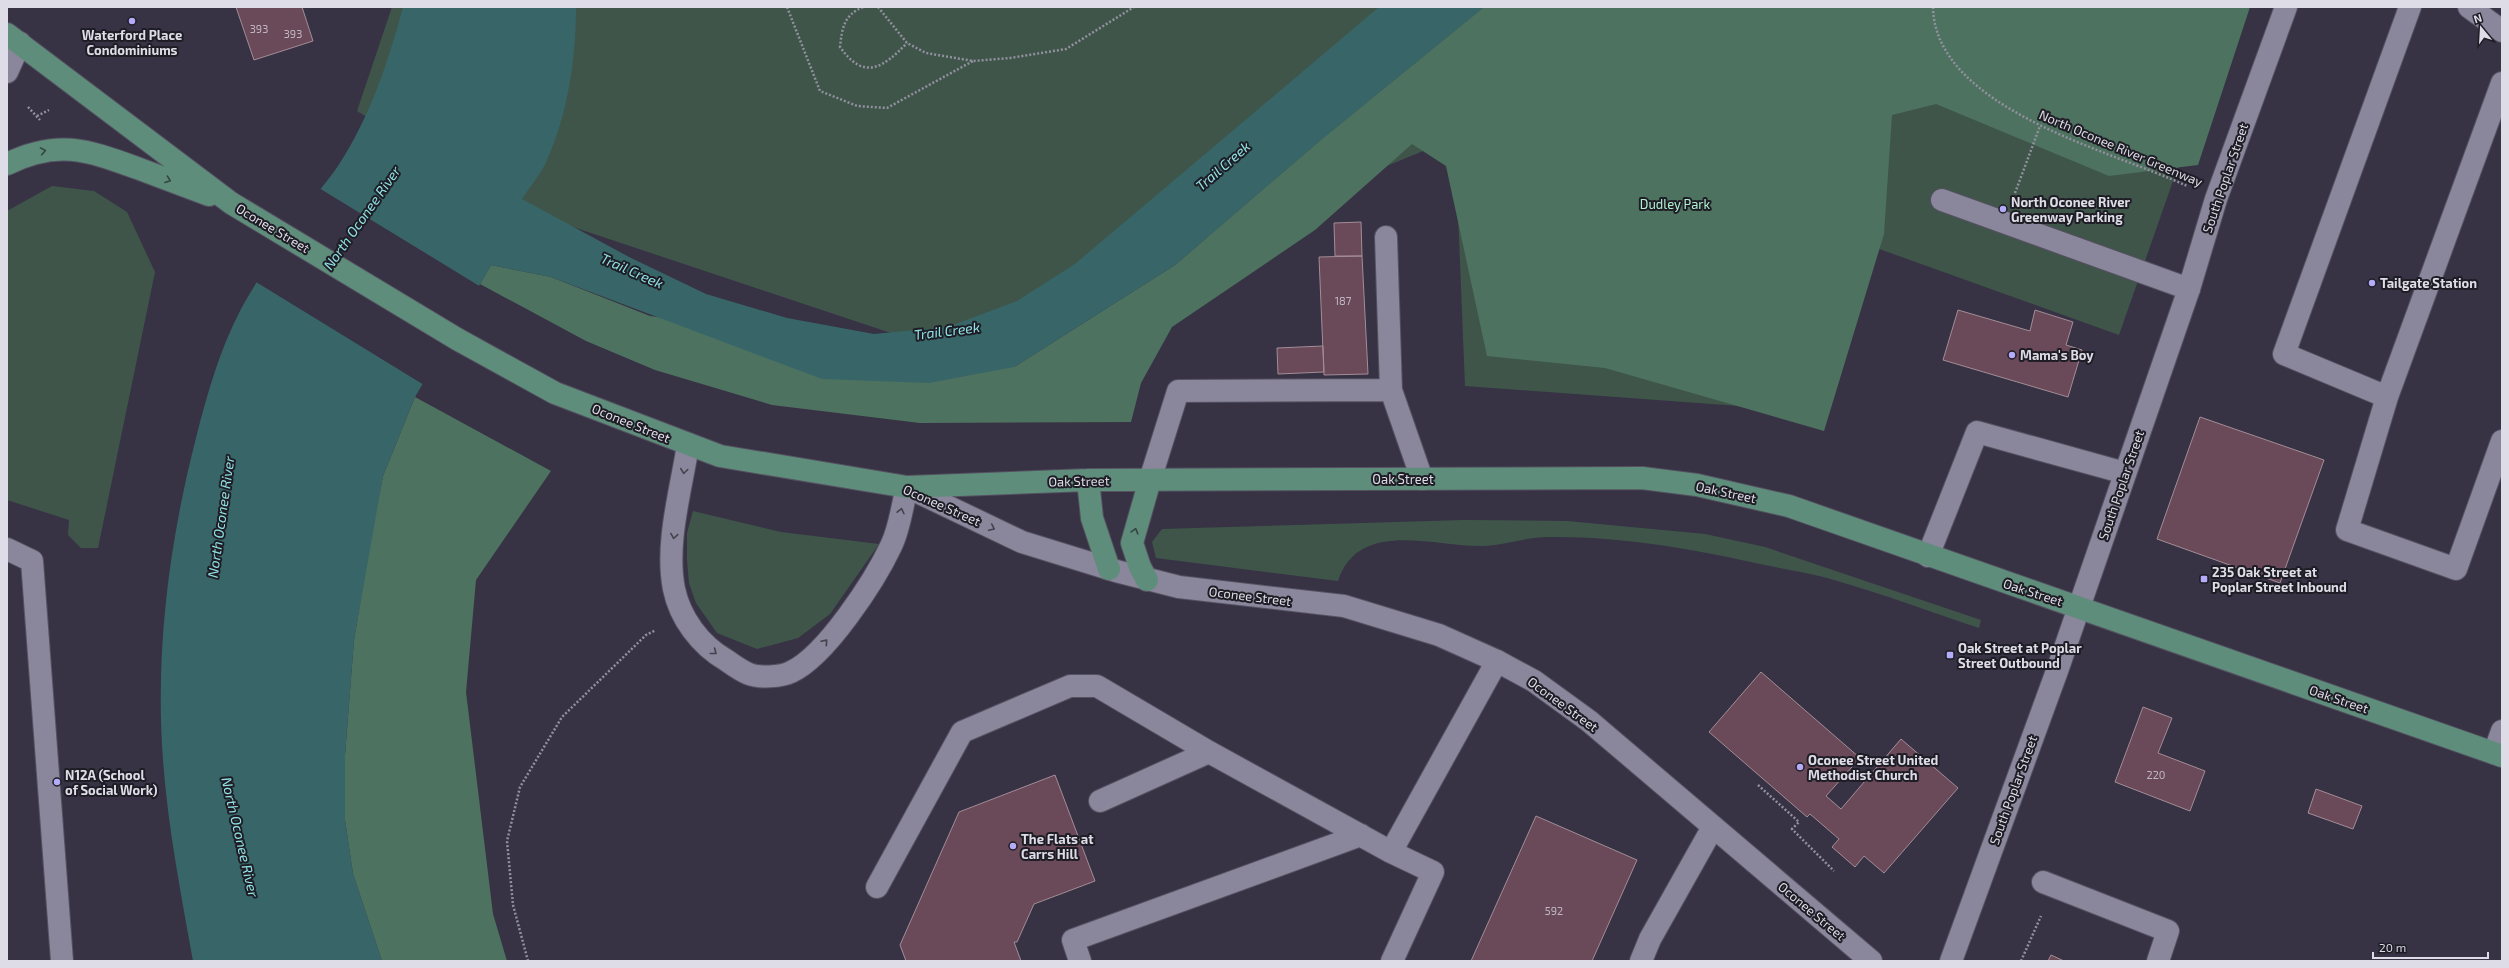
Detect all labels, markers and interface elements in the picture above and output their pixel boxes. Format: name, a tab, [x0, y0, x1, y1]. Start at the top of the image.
north arrow	[2461, 8, 2501, 48]
text: N	[2472, 11, 2484, 25]
marker: Waterford Place Condominiums	[127, 16, 137, 26]
house number: 393	[250, 22, 268, 35]
place label: Waterford Place Condominiums	[82, 27, 182, 58]
house number: 393	[284, 27, 302, 40]
street label: North Oconee River Greenway	[2037, 106, 2205, 190]
street label: South Poplar Street	[2199, 121, 2251, 235]
water label: Trail Creek	[1192, 137, 1253, 194]
one-way arrow	[40, 147, 46, 156]
water label: North Oconee River	[319, 162, 404, 273]
one-way arrow	[164, 175, 171, 183]
place label: North Oconee River Greenway Parking	[2011, 194, 2131, 225]
park label: Dudley Park	[1640, 196, 1711, 212]
street label: Oconee Street	[233, 200, 313, 256]
marker: North Oconee River Greenway Parking	[1998, 204, 2008, 214]
water label: Trail Creek	[598, 249, 666, 292]
place label: Tailgate Station	[2380, 275, 2477, 291]
marker: Tailgate Station	[2367, 278, 2377, 288]
house number: 187	[1335, 294, 1352, 307]
water label: Trail Creek	[913, 318, 981, 343]
place label: Mama's Boy	[2020, 347, 2094, 363]
marker: Mama's Boy	[2007, 350, 2017, 360]
street label: Oconee Street	[590, 400, 672, 446]
street label: South Poplar Street	[2095, 428, 2147, 542]
water label: North Oconee River	[204, 455, 238, 579]
one-way arrow	[680, 468, 689, 474]
street label: Oak Street	[1372, 471, 1434, 487]
street label: Oak Street	[1048, 472, 1110, 490]
street label: Oak Street	[1694, 478, 1758, 506]
street label: Oconee Street	[901, 481, 983, 529]
one-way arrow	[896, 508, 904, 515]
one-way arrow	[988, 523, 996, 531]
one-way arrow	[1130, 528, 1139, 535]
one-way arrow	[670, 533, 678, 539]
place label: 235 Oak Street at Poplar Street Inbound	[2212, 564, 2347, 595]
marker: 235 Oak Street at Poplar Street Inbound	[2199, 574, 2209, 584]
street label: Oak Street	[2001, 575, 2065, 609]
street label: Oconee Street	[1208, 583, 1292, 609]
one-way arrow	[821, 639, 828, 647]
place label: Oak Street at Poplar Street Outbound	[1958, 640, 2082, 671]
one-way arrow	[709, 648, 717, 655]
marker: Oak Street at Poplar Street Outbound	[1945, 650, 1955, 660]
street label: Oconee Street	[1525, 673, 1601, 735]
street label: Oak Street	[2307, 681, 2371, 717]
street label: South Poplar Street	[1986, 733, 2040, 847]
place label: Oconee Street United Methodist Church	[1808, 752, 1938, 783]
marker: Oconee Street United Methodist Church	[1795, 762, 1805, 772]
place label: N12A (School of Social Work)	[65, 767, 158, 798]
house number: 220	[2147, 768, 2166, 781]
water label: North Oconee River	[218, 775, 263, 899]
marker: N12A (School of Social Work)	[52, 777, 62, 787]
place label: The Flats at Carrs Hill	[1021, 831, 1094, 862]
marker: The Flats at Carrs Hill	[1008, 841, 1018, 851]
street label: Oconee Street	[1775, 878, 1849, 944]
house number: 592	[1545, 904, 1563, 917]
scale bar	[2373, 934, 2488, 960]
text: 20 m	[2379, 940, 2406, 954]

